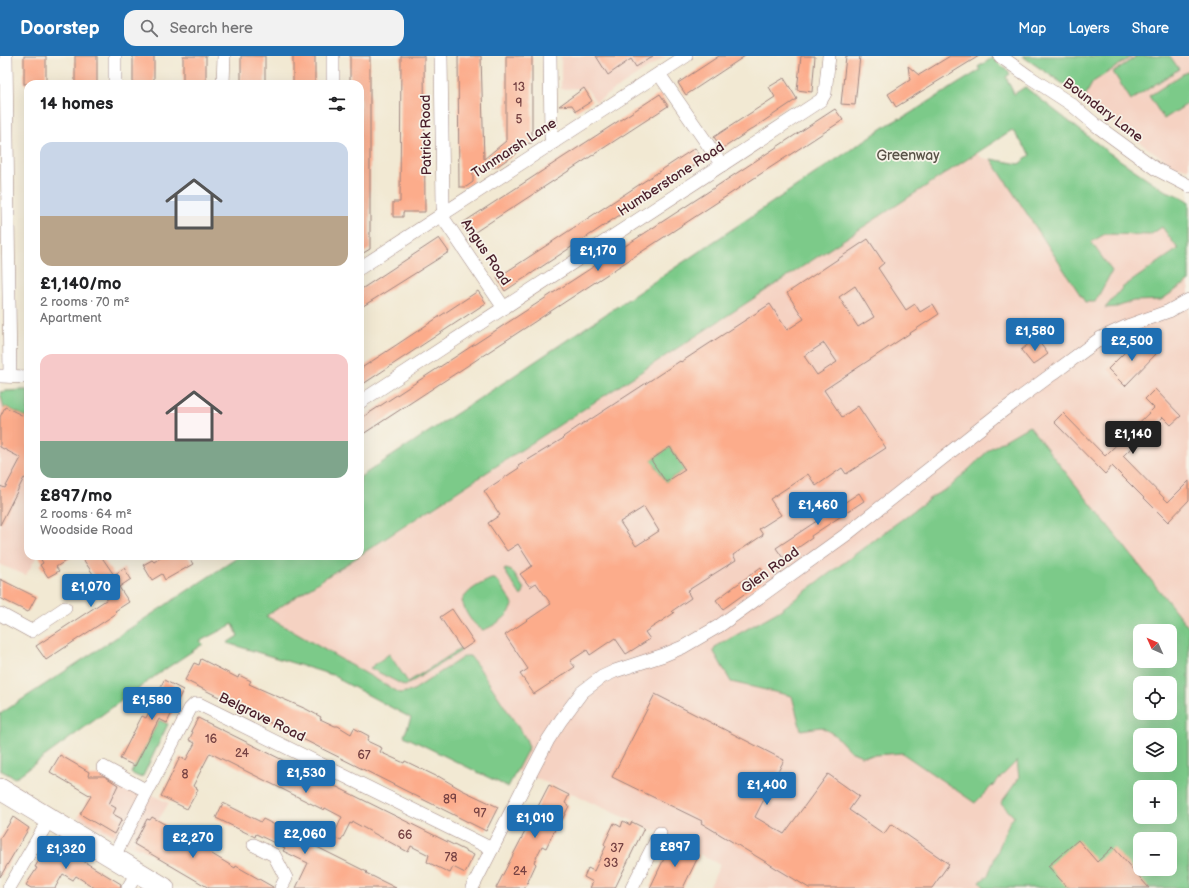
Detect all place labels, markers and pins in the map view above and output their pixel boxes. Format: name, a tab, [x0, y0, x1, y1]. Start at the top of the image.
pin: £1,170	[565, 238, 631, 272]
pin: £1,580	[1002, 318, 1068, 352]
pin: £2,500	[1099, 328, 1165, 362]
pin: £1,140	[1100, 421, 1166, 455]
pin: £1,460	[785, 492, 851, 526]
pin: £1,070	[58, 574, 124, 608]
pin: £1,580	[119, 687, 185, 721]
pin: £1,530	[273, 760, 339, 794]
pin: £1,400	[734, 772, 800, 806]
pin: £1,010	[502, 805, 568, 839]
pin: £2,060	[272, 821, 338, 855]
pin: £2,270	[160, 825, 226, 859]
pin: £897	[651, 834, 699, 868]
pin: £1,320	[33, 836, 99, 870]

